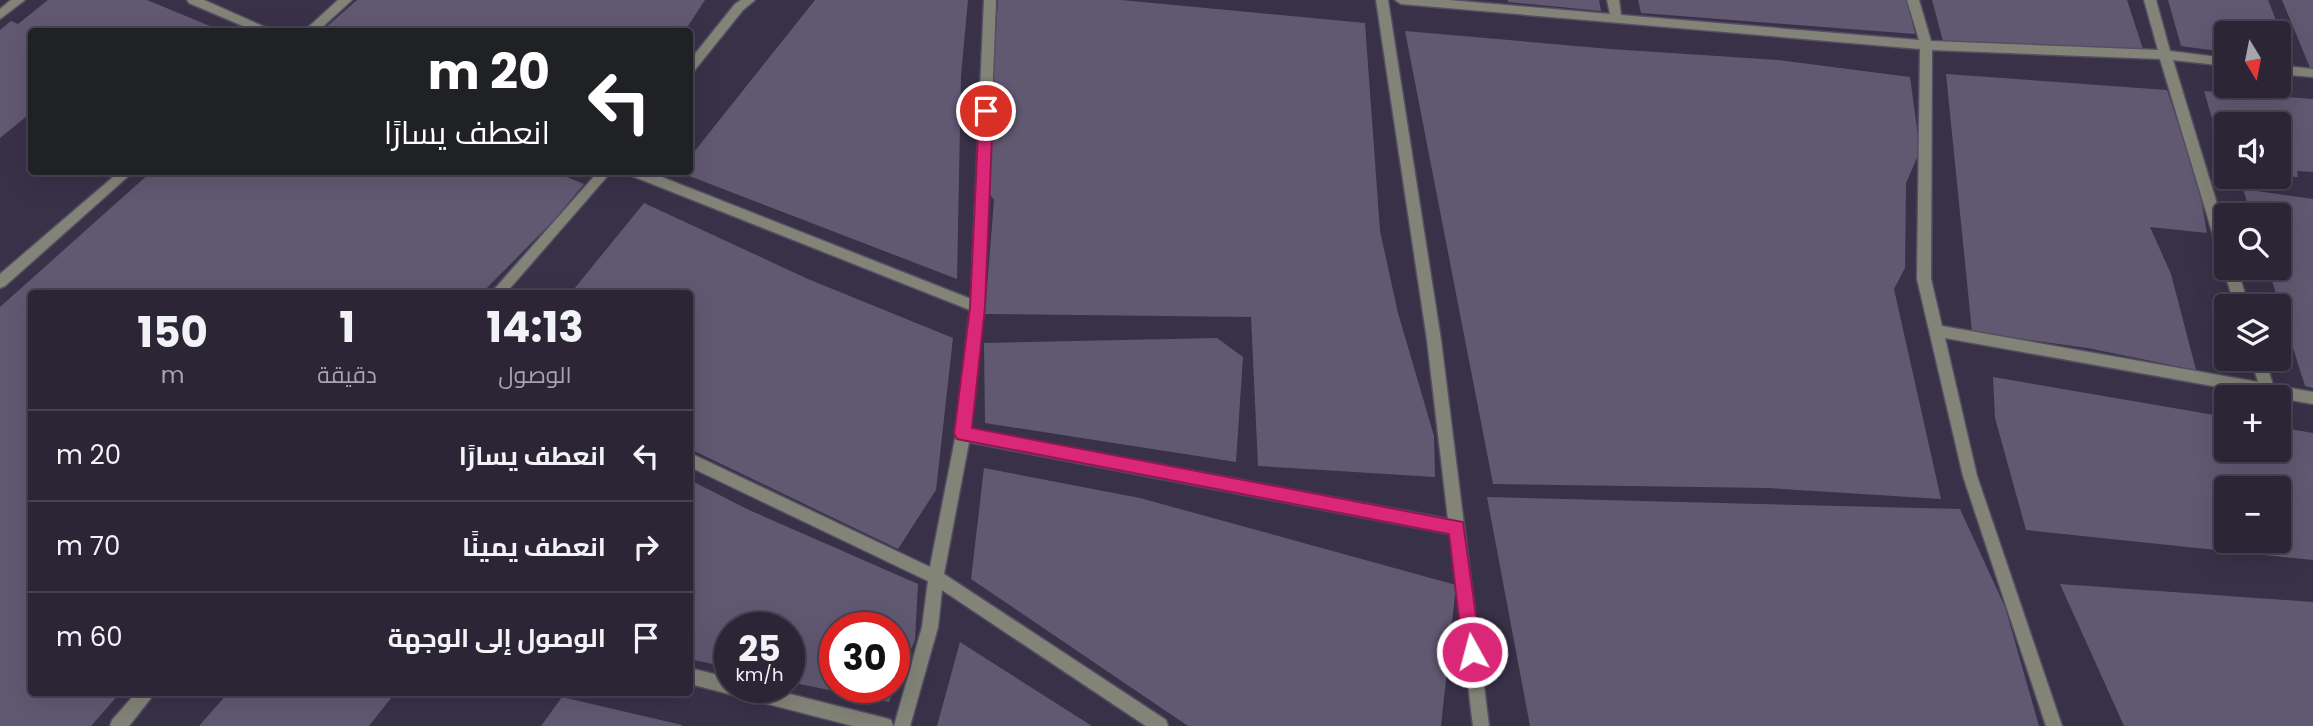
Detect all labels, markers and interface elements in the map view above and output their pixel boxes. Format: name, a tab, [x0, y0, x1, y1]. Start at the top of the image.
north arrow	[2214, 21, 2291, 98]
map controls	[2214, 21, 2291, 553]
text: 20 m	[428, 38, 550, 106]
icon: left	[574, 56, 665, 147]
pin	[956, 81, 1016, 141]
icon: arrive	[967, 92, 1005, 130]
text: انعطف يسارًا	[384, 110, 550, 155]
button: sound	[2214, 112, 2291, 189]
button: search	[2214, 203, 2291, 280]
button: layers	[2214, 294, 2291, 371]
text: 1	[339, 298, 355, 357]
text: 14:13	[486, 298, 584, 357]
text: 150	[137, 303, 208, 362]
text: m	[161, 359, 184, 391]
text: دقيقة	[317, 359, 377, 391]
text: الوصول	[498, 359, 572, 391]
button: +	[2214, 385, 2291, 462]
text: 20 m	[56, 437, 121, 473]
icon: left	[627, 437, 665, 475]
text: انعطف يسارًا	[459, 438, 606, 474]
button: −	[2214, 476, 2291, 553]
text: 70 m	[56, 528, 120, 564]
icon: right	[627, 528, 665, 566]
text: انعطف يمينًا	[462, 529, 606, 565]
speed limit sign: 30	[819, 612, 910, 703]
position arrow	[1435, 615, 1509, 689]
text: 60 m	[56, 619, 123, 655]
icon: arrive	[627, 619, 665, 657]
text: الوصول إلى الوجهة	[388, 620, 606, 656]
text: 25	[738, 624, 781, 673]
text: km/h	[736, 662, 783, 687]

